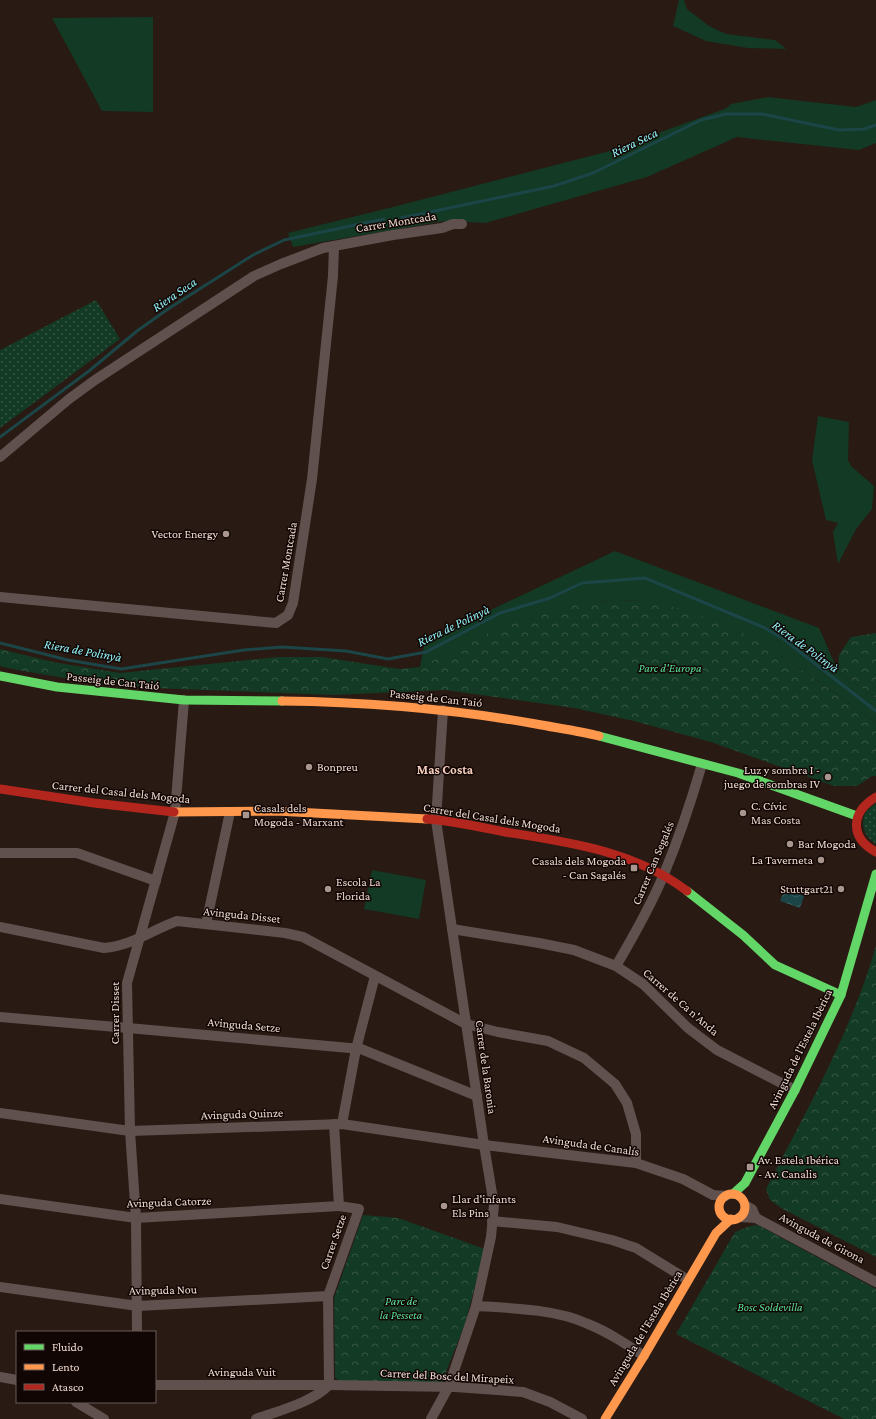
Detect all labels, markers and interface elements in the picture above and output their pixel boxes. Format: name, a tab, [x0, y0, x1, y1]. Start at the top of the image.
water label: Riera Seca	[608, 125, 660, 160]
street label: Carrer Montcada	[355, 209, 438, 235]
water label: Riera Seca	[149, 274, 199, 315]
street label: Carrer Montcada	[272, 520, 300, 603]
place label: Vector Energy	[151, 527, 218, 541]
marker: Vector Energy	[221, 529, 231, 539]
water label: Riera de Polinyà	[415, 602, 492, 649]
water label: Riera de Polinyà	[770, 617, 842, 676]
water label: Riera de Polinyà	[43, 636, 123, 665]
park label: Parc d'Europa	[638, 661, 702, 675]
street label: Passeig de Can Taió	[66, 669, 160, 693]
street label: Passeig de Can Taió	[389, 686, 483, 710]
place label: Bonpreu	[317, 760, 359, 774]
marker: Bonpreu	[304, 762, 314, 772]
district label: Mas Costa	[417, 762, 474, 777]
place label: Luz y sombra I - juego de sombras IV	[723, 763, 820, 791]
marker: Luz y sombra I - juego de sombras IV	[823, 772, 833, 782]
street label: Carrer del Casal dels Mogoda	[51, 778, 191, 806]
place label: C. Cívic Mas Costa	[751, 799, 801, 827]
street label: Carrer del Casal dels Mogoda	[422, 800, 562, 836]
place label: Casals dels Mogoda - Marxant	[254, 801, 345, 829]
marker: C. Cívic Mas Costa	[738, 808, 748, 818]
marker: Casals dels Mogoda - Marxant	[241, 810, 251, 820]
street label: Carrer Can Segalés	[629, 819, 677, 907]
place label: Bar Mogoda	[798, 837, 857, 851]
marker: Bar Mogoda	[785, 839, 795, 849]
place label: La Taverneta	[751, 853, 813, 867]
place label: Casals dels Mogoda - Can Sagalés	[532, 854, 626, 882]
marker: La Taverneta	[816, 855, 826, 865]
marker: Casals dels Mogoda - Can Sagalés	[629, 863, 639, 873]
place label: Escola La Florida	[336, 875, 381, 903]
place label: Stuttgart21	[780, 882, 833, 896]
marker: Escola La Florida	[323, 884, 333, 894]
marker: Stuttgart21	[836, 884, 846, 894]
street label: Avinguda Disset	[203, 904, 282, 926]
street label: Carrer de Ca n'Anda	[640, 965, 722, 1039]
street label: Carrer Disset	[108, 981, 122, 1044]
street label: Avinguda de l'Estela Ibèrica	[765, 986, 835, 1111]
street label: Avinguda Setze	[207, 1015, 281, 1035]
street label: Carrer de la Baronia	[472, 1019, 500, 1115]
street label: Avinguda Quinze	[201, 1106, 283, 1122]
street label: Avinguda de Canalís	[542, 1131, 640, 1159]
place label: Av. Estela Ibérica - Av. Canalis	[758, 1153, 839, 1181]
marker: Av. Estela Ibérica - Av. Canalis	[745, 1162, 755, 1172]
place label: Llar d'infants Els Pins	[452, 1192, 516, 1220]
street label: Avinguda Catorze	[126, 1194, 212, 1210]
marker: Llar d'infants Els Pins	[439, 1201, 449, 1211]
street label: Avinguda de Girona	[777, 1210, 867, 1267]
street label: Carrer Setze	[317, 1212, 349, 1272]
street label: Avinguda de l'Estela Ibèrica	[605, 1267, 685, 1388]
street label: Avinguda Nou	[129, 1282, 198, 1298]
park label: Parc de la Pesseta	[380, 1294, 423, 1322]
park label: Bosc Soldevilla	[737, 1300, 803, 1314]
legend	[16, 1331, 156, 1403]
text: Fluido	[52, 1340, 83, 1354]
text: Lento	[52, 1360, 80, 1374]
street label: Avinguda Vuit	[208, 1365, 277, 1379]
street label: Carrer del Bosc del Mirapeix	[380, 1366, 515, 1387]
text: Atasco	[52, 1380, 84, 1394]

